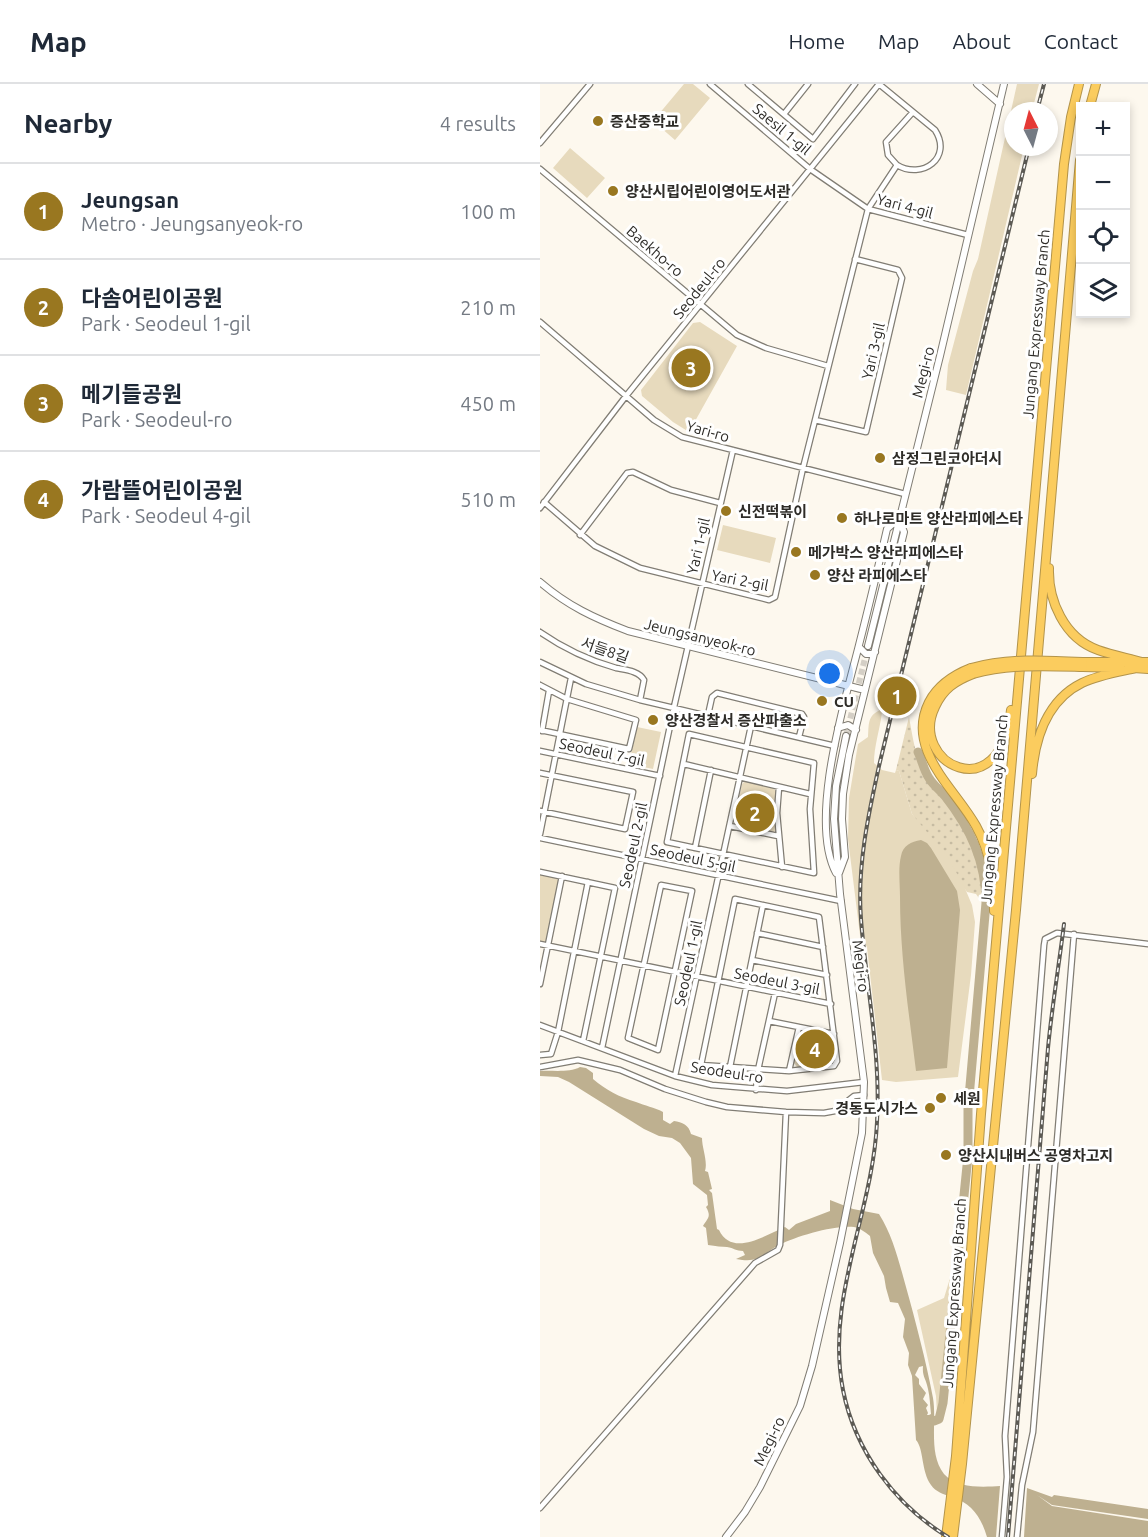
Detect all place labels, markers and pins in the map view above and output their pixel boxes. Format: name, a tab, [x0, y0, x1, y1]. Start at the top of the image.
place label: 증산중학교	[610, 113, 679, 130]
marker: 증산중학교	[591, 114, 605, 128]
place label: 양산시립어린이영어도서관	[625, 183, 791, 200]
marker: 양산시립어린이영어도서관	[606, 184, 620, 198]
pin: 3	[672, 346, 710, 390]
place label: 삼정그린코아더시	[892, 450, 1002, 467]
marker: 삼정그린코아더시	[873, 451, 887, 465]
place label: 신전떡볶이	[738, 503, 807, 520]
marker: 신전떡볶이	[719, 504, 733, 518]
place label: 하나로마트 양산라피에스타	[854, 510, 1023, 527]
marker: 하나로마트 양산라피에스타	[835, 511, 849, 525]
place label: 메가박스 양산라피에스타	[808, 544, 964, 561]
marker: 메가박스 양산라피에스타	[789, 545, 803, 559]
place label: 양산 라피에스타	[827, 567, 927, 584]
marker: 양산 라피에스타	[808, 568, 822, 582]
pin: 1	[878, 674, 916, 718]
place label: CU	[834, 693, 854, 710]
marker: CU	[815, 694, 829, 708]
place label: 양산경찰서 증산파출소	[665, 712, 807, 729]
marker: 양산경찰서 증산파출소	[646, 713, 660, 727]
pin: 2	[736, 790, 774, 836]
pin: 4	[796, 1026, 834, 1072]
place label: 세원	[953, 1090, 981, 1107]
marker: 세원	[934, 1091, 948, 1105]
place label: 경동도시가스	[835, 1100, 918, 1117]
marker: 경동도시가스	[923, 1101, 937, 1115]
place label: 양산시내버스 공영차고지	[958, 1147, 1113, 1164]
marker: 양산시내버스 공영차고지	[939, 1148, 953, 1162]

